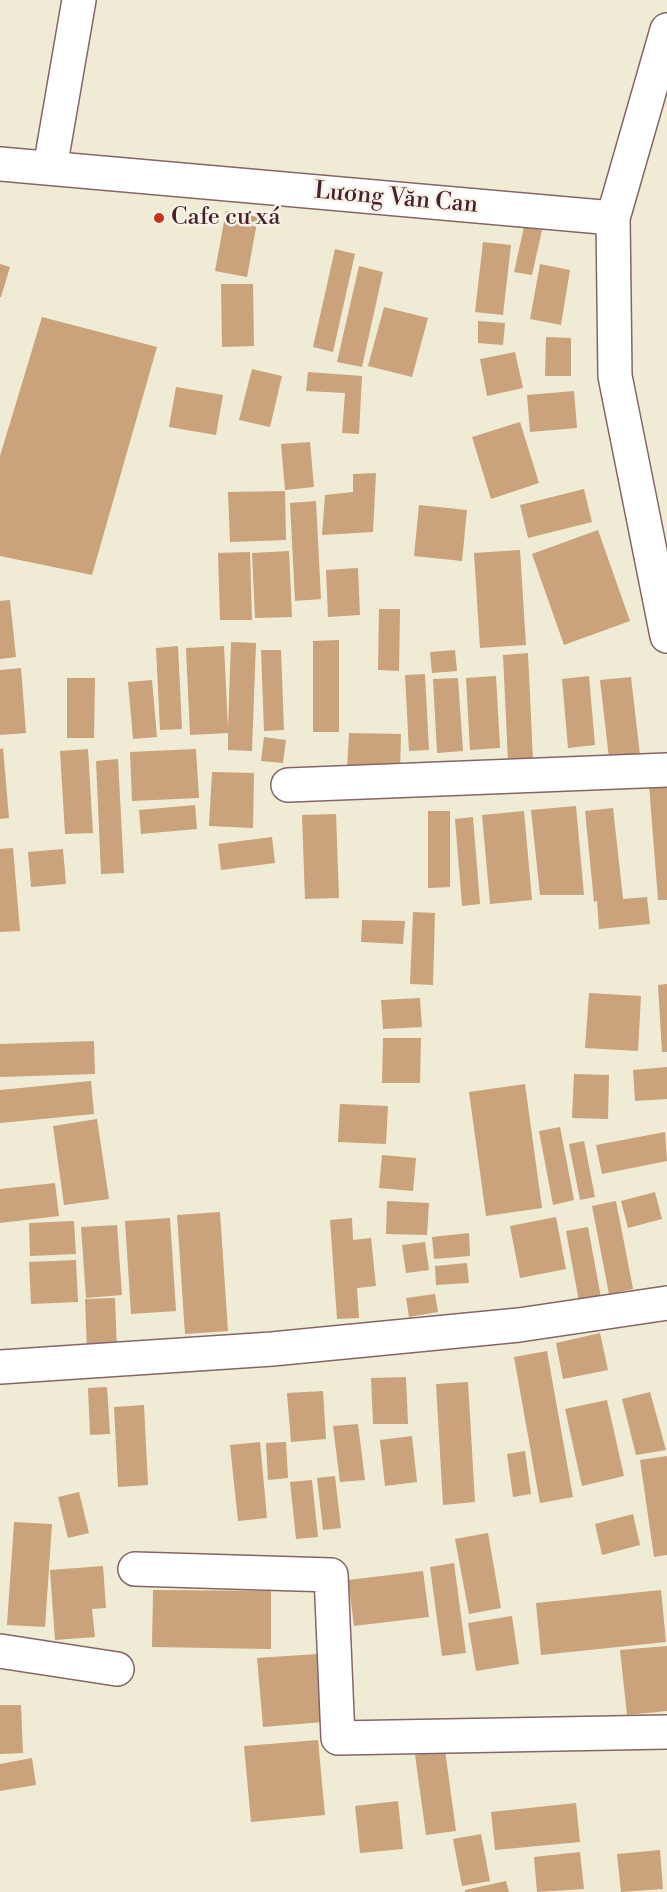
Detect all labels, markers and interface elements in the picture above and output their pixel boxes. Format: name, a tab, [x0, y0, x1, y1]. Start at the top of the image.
street label: Lương Văn Can	[313, 178, 479, 220]
place label: Cafe cư xá	[171, 204, 280, 232]
marker: Cafe cư xá	[152, 211, 166, 225]

